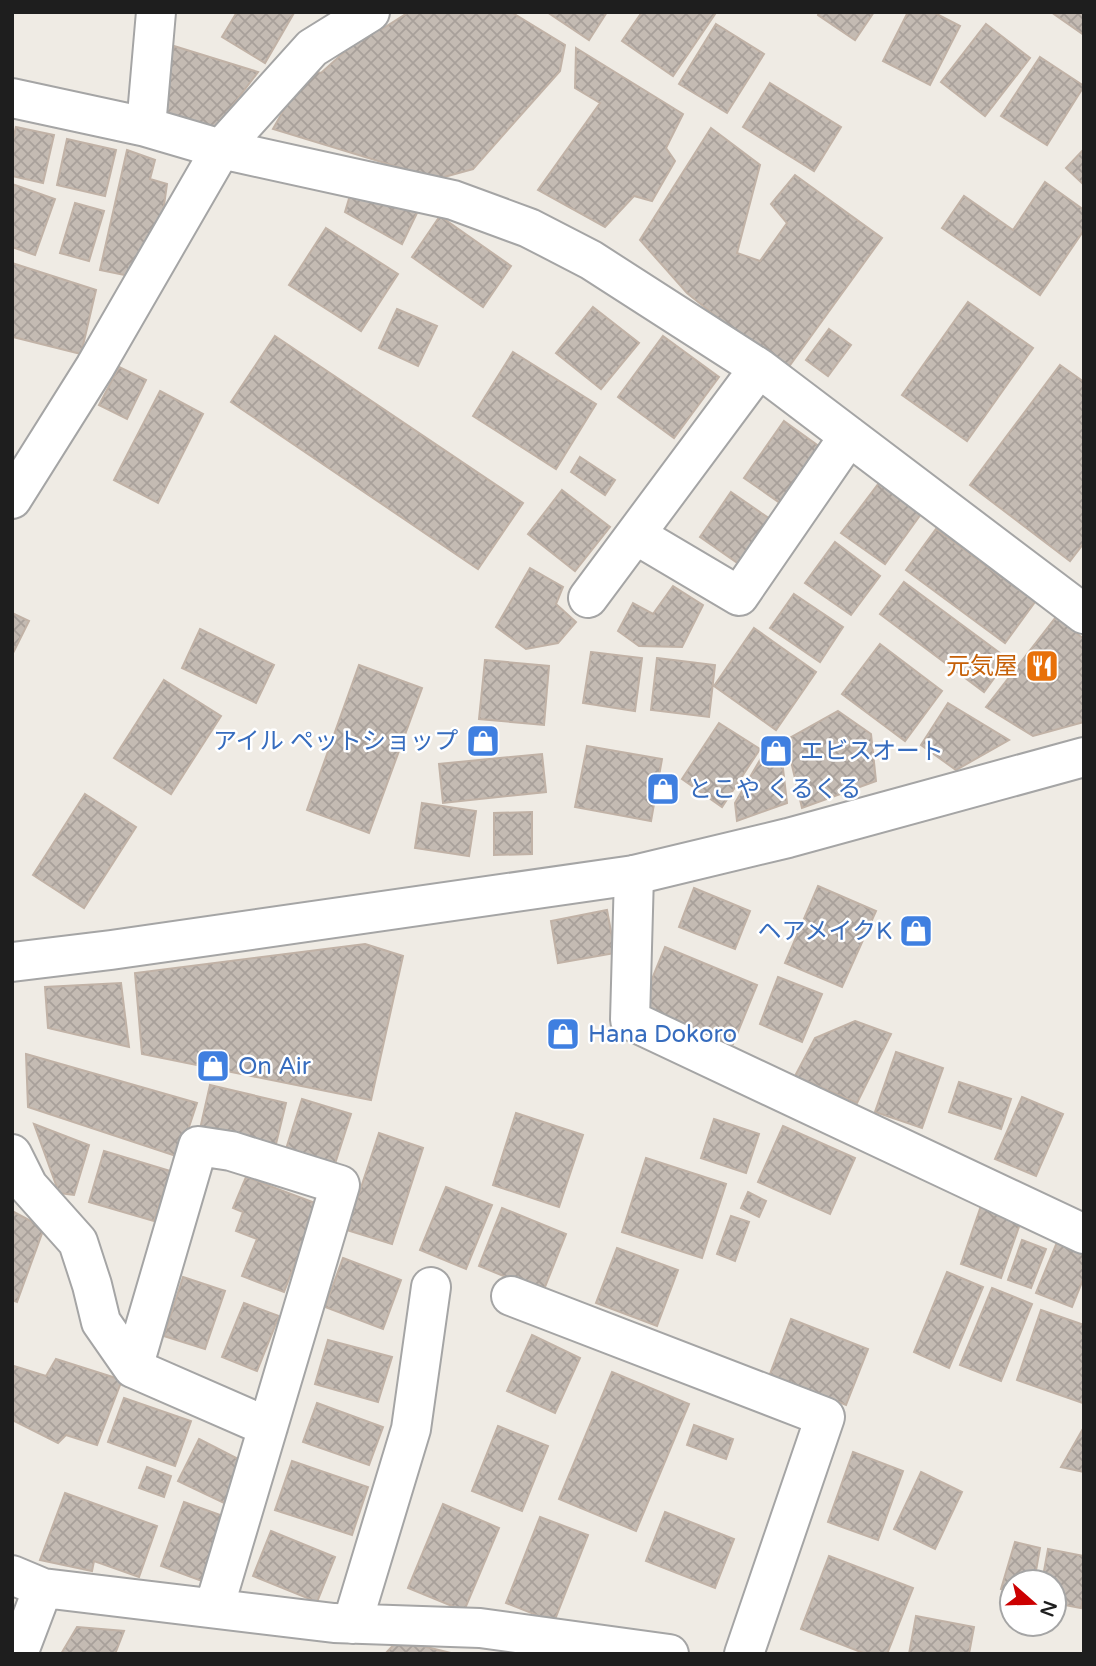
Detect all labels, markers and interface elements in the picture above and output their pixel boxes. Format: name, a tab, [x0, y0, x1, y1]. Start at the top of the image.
restaurant icon: 元気屋	[1023, 647, 1061, 685]
place label: 元気屋	[946, 652, 1018, 681]
shop icon: アイル ペットショップ	[464, 722, 502, 760]
place label: アイル ペットショップ	[213, 727, 458, 756]
shop icon: エビスオート	[757, 732, 795, 770]
place label: エビスオート	[800, 737, 944, 766]
shop icon: とこや くるくる	[644, 770, 682, 808]
place label: とこや くるくる	[688, 775, 861, 804]
shop icon: ヘアメイクK	[897, 912, 935, 950]
place label: ヘアメイクK	[758, 917, 892, 946]
shop icon: Hana Dokoro	[544, 1015, 582, 1053]
place label: Hana Dokoro	[588, 1020, 737, 1049]
shop icon: On Air	[194, 1047, 232, 1085]
place label: On Air	[238, 1052, 312, 1081]
north arrow	[998, 1568, 1068, 1638]
text: N	[1035, 1598, 1061, 1619]

